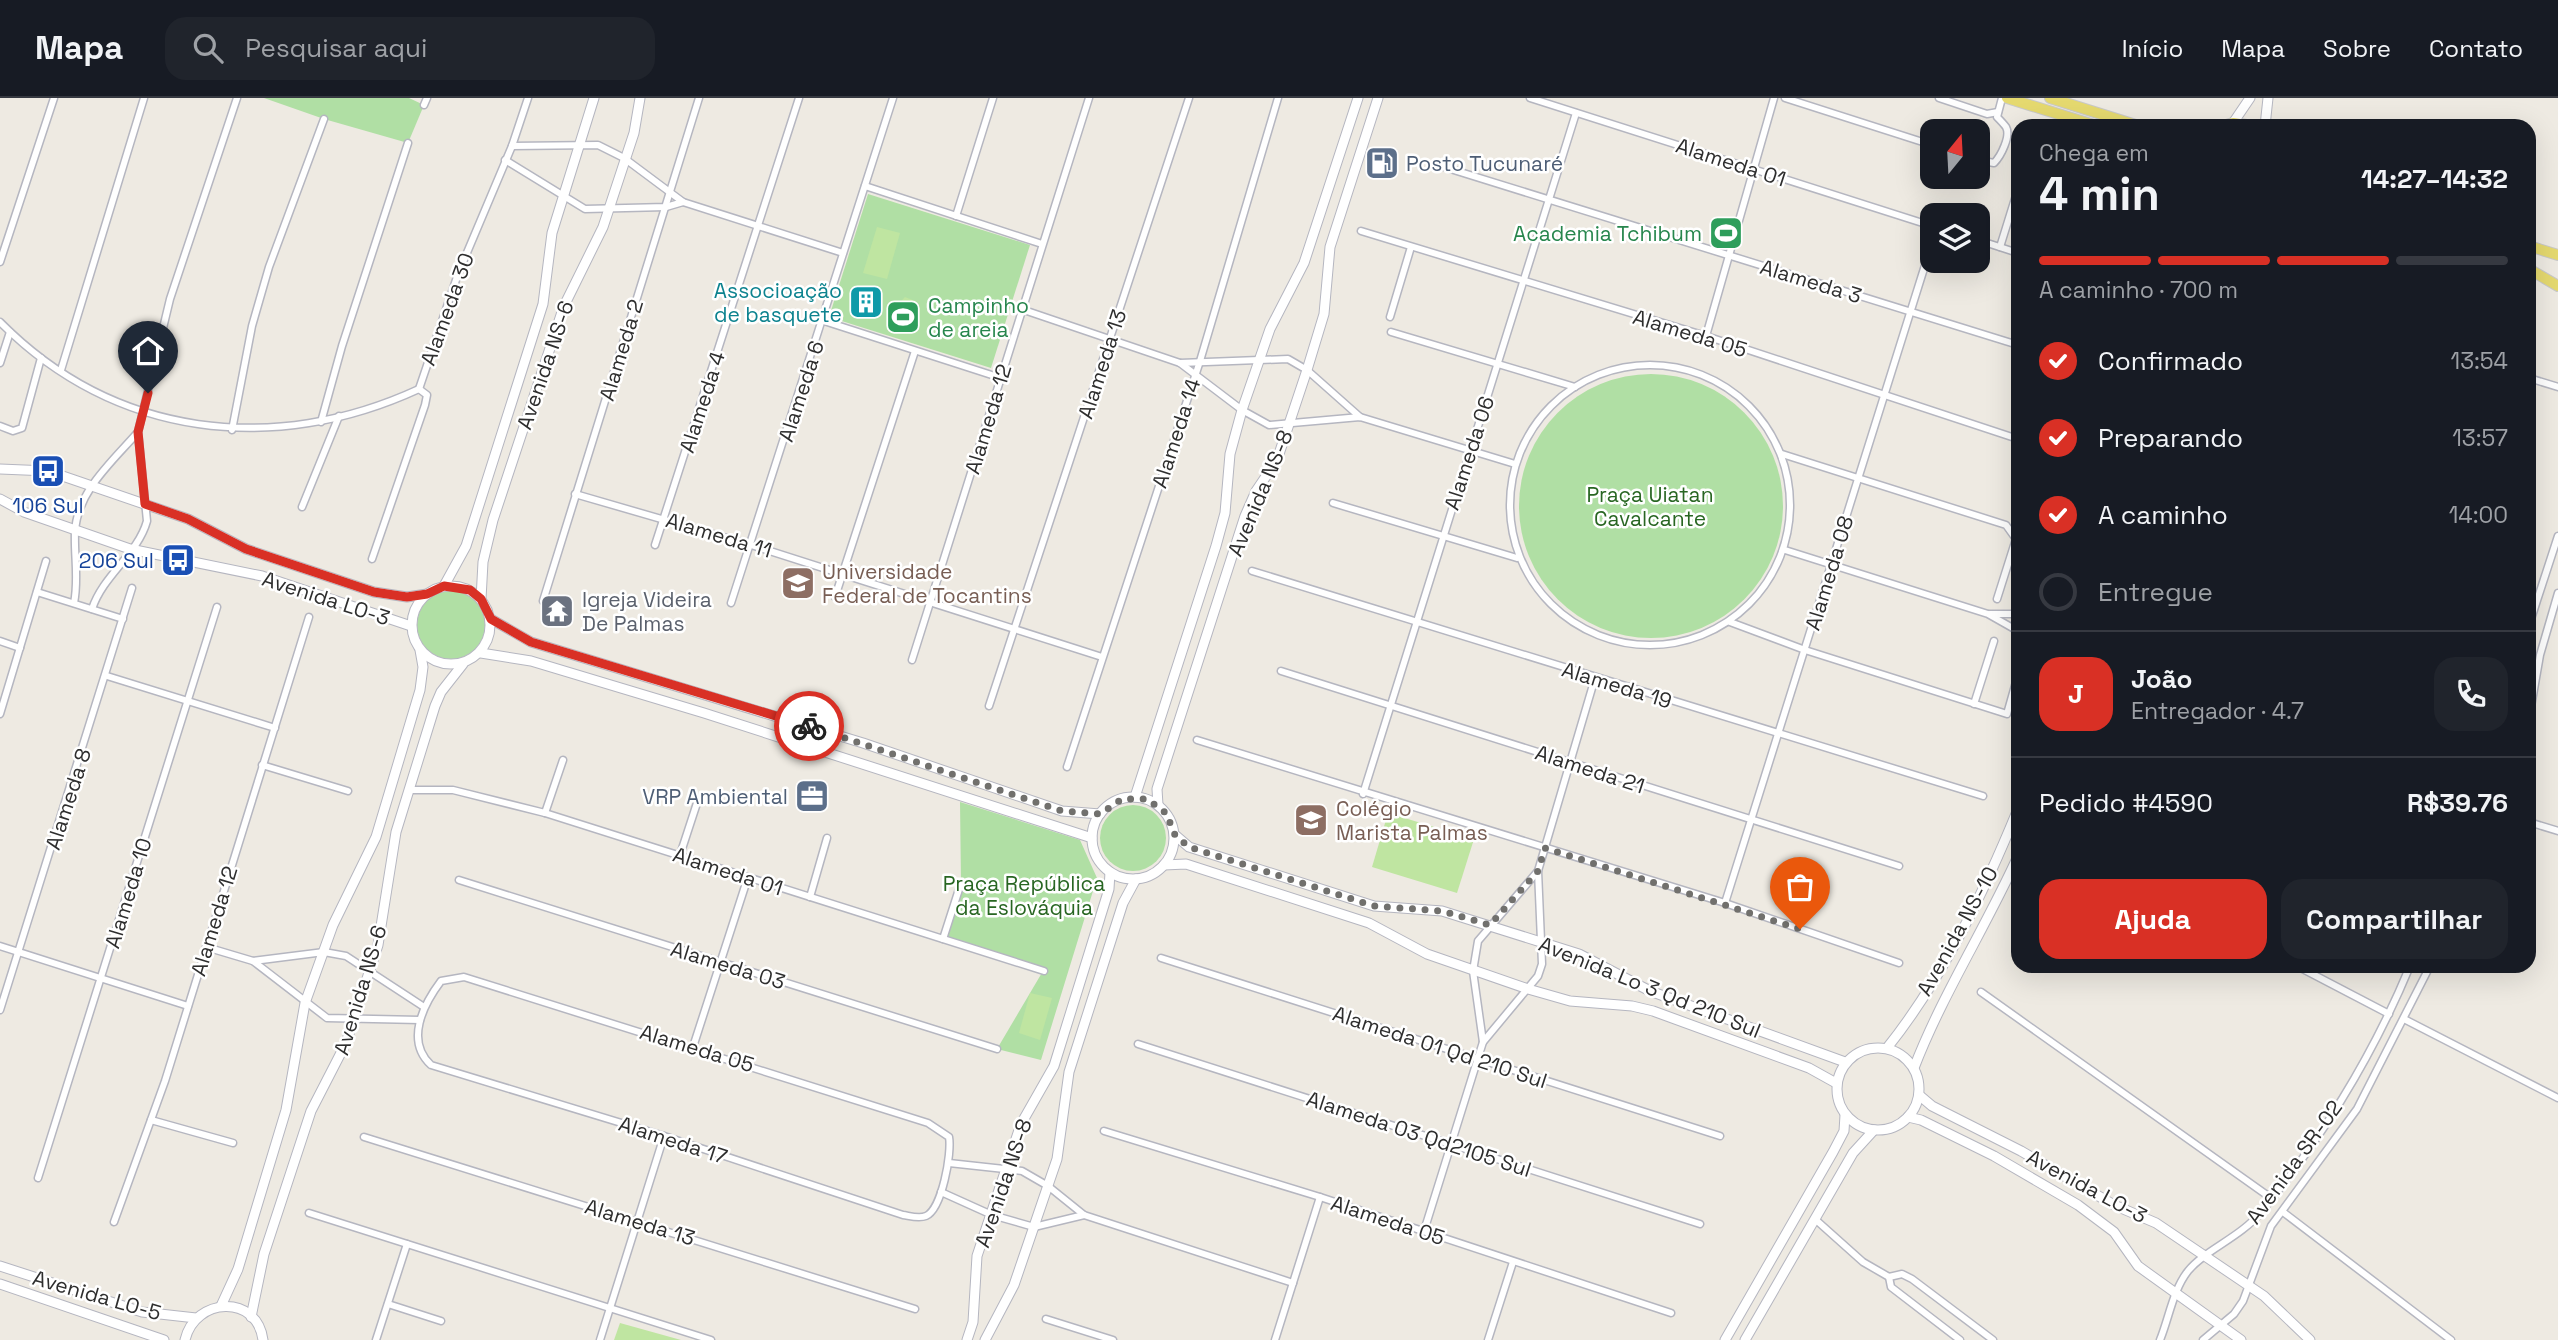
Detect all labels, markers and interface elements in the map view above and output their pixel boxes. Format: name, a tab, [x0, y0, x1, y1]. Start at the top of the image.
search box	[165, 17, 655, 80]
text: Mapa	[35, 27, 123, 69]
icon: search	[189, 29, 227, 67]
text: Pesquisar aqui	[245, 31, 427, 65]
text: Início	[2122, 33, 2183, 64]
text: Mapa	[2221, 33, 2285, 64]
text: Sobre	[2323, 33, 2391, 64]
text: Contato	[2429, 33, 2523, 64]
north arrow	[1920, 119, 1990, 189]
map controls	[1920, 119, 1990, 273]
street label: Alameda 01	[1673, 132, 1789, 192]
text: Chega em	[2039, 138, 2149, 168]
fuel station icon: Posto Tucunaré	[1363, 144, 1401, 182]
place label: Posto Tucunaré	[1406, 150, 1563, 177]
text: 14:27–14:32	[2361, 162, 2508, 196]
text: 4 min	[2039, 165, 2160, 223]
button: layers	[1920, 203, 1990, 273]
sports icon: Academia Tchibum	[1707, 214, 1745, 252]
place label: Academia Tchibum	[1513, 220, 1702, 247]
street label: Alameda 30	[414, 249, 480, 369]
street label: Alameda 3	[1757, 253, 1865, 309]
text: A caminho · 700 m	[2039, 275, 2238, 305]
place label: Associoação de basquete	[714, 277, 842, 328]
building icon: Associoação de basquete	[847, 283, 885, 321]
place label: Campinho de areia	[928, 292, 1029, 343]
street label: Alameda 2	[593, 296, 649, 404]
street label: Avenida NS-6	[510, 297, 580, 433]
sports icon: Campinho de areia	[884, 298, 922, 336]
street label: Alameda 05	[1630, 303, 1750, 363]
street label: Alameda 13	[1072, 306, 1132, 422]
pin	[118, 321, 178, 393]
icon: home	[129, 332, 167, 370]
street label: Alameda 6	[772, 337, 830, 445]
icon: check	[2039, 342, 2077, 380]
text: Confirmado	[2098, 344, 2243, 378]
text: 13:54	[2451, 346, 2508, 376]
street label: Alameda 4	[673, 348, 731, 456]
street label: Alameda 12	[959, 361, 1017, 477]
street label: Alameda 14	[1146, 375, 1206, 491]
street label: Alameda 06	[1438, 393, 1500, 513]
icon: check	[2039, 419, 2077, 457]
text: Preparando	[2098, 421, 2243, 455]
text: 13:57	[2452, 423, 2508, 453]
street label: Avenida NS-8	[1221, 426, 1299, 560]
bus stop icon: 106 Sul	[29, 452, 67, 490]
park label: Praça Uiatan Cavalcante	[1586, 481, 1714, 532]
place label: 106 Sul	[12, 492, 84, 519]
icon: check	[2039, 496, 2077, 534]
text: A caminho	[2098, 498, 2228, 532]
text: 14:00	[2449, 500, 2508, 530]
street label: Alameda 11	[663, 506, 775, 564]
street label: Alameda 08	[1799, 512, 1859, 634]
bus stop icon: 206 Sul	[159, 541, 197, 579]
place label: 206 Sul	[79, 547, 154, 574]
place label: Universidade Federal de Tocantins	[822, 558, 1032, 609]
school or university icon: Universidade Federal de Tocantins	[779, 564, 817, 602]
street label: Avenida LO-3	[259, 565, 393, 631]
text: Entregue	[2098, 575, 2213, 609]
place label: Igreja Videira De Palmas	[582, 586, 712, 637]
temple icon: Igreja Videira De Palmas	[538, 592, 576, 630]
street label: Alameda 19	[1559, 655, 1675, 715]
button: phone	[2434, 657, 2508, 731]
text: João	[2131, 662, 2192, 696]
text: J	[2068, 677, 2084, 711]
courier	[774, 691, 844, 761]
text: Entregador · 4.7	[2131, 696, 2304, 726]
icon: bike	[790, 707, 828, 745]
street label: Alameda 21	[1532, 739, 1648, 799]
street label: Alameda 8	[39, 745, 97, 853]
office icon: VRP Ambiental	[793, 777, 831, 815]
place label: VRP Ambiental	[642, 783, 788, 810]
text: Pedido #4590	[2039, 786, 2213, 820]
text: R$39.76	[2407, 786, 2508, 820]
place label: Colégio Marista Palmas	[1336, 795, 1488, 846]
school or university icon: Colégio Marista Palmas	[1292, 801, 1330, 839]
street label: Alameda 10	[98, 834, 158, 952]
street label: Alameda 01	[670, 841, 786, 901]
pin	[1770, 857, 1830, 929]
street label: Avenida NS-10	[1910, 862, 2004, 1000]
street label: Alameda 12	[185, 863, 243, 979]
icon: bag	[1781, 868, 1819, 906]
park label: Praça República da Eslováquia	[943, 870, 1105, 921]
button: Ajuda	[2039, 879, 2267, 959]
button: Compartilhar	[2281, 879, 2508, 959]
street label: Avenida NS-6	[327, 922, 393, 1058]
street label: Avenida Lo 3 Qd 210 Sul	[1535, 930, 1765, 1044]
street label: Alameda 03	[668, 935, 788, 995]
street label: Alameda 01 Qd 210 Sul	[1329, 1000, 1551, 1094]
street label: Alameda 05	[637, 1018, 757, 1078]
street label: Alameda 03 Qd2105 Sul	[1303, 1085, 1535, 1183]
street label: Avenida SR-02	[2240, 1095, 2348, 1229]
street label: Alameda 17	[615, 1110, 731, 1170]
street label: Avenida NS-8	[968, 1115, 1038, 1251]
street label: Avenida LO-3	[2022, 1143, 2152, 1229]
street label: Alameda 05	[1328, 1189, 1448, 1251]
street label: Alameda 13	[582, 1193, 698, 1251]
street label: Avenida LO-5	[30, 1264, 164, 1326]

